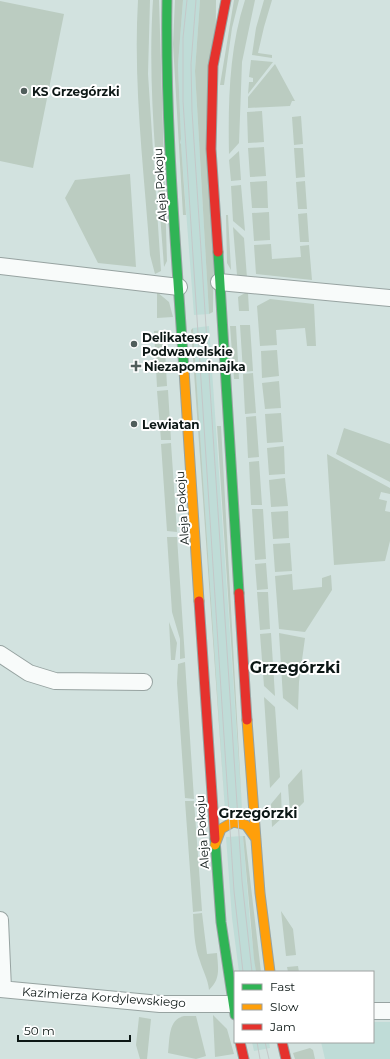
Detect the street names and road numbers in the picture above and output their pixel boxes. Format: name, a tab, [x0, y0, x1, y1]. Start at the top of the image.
street label: Aleja Pokoju	[150, 147, 170, 223]
street label: Aleja Pokoju	[172, 470, 192, 546]
street label: Aleja Pokoju	[192, 794, 212, 870]
street label: Kazimierza Kordylewskiego	[22, 984, 186, 1010]

